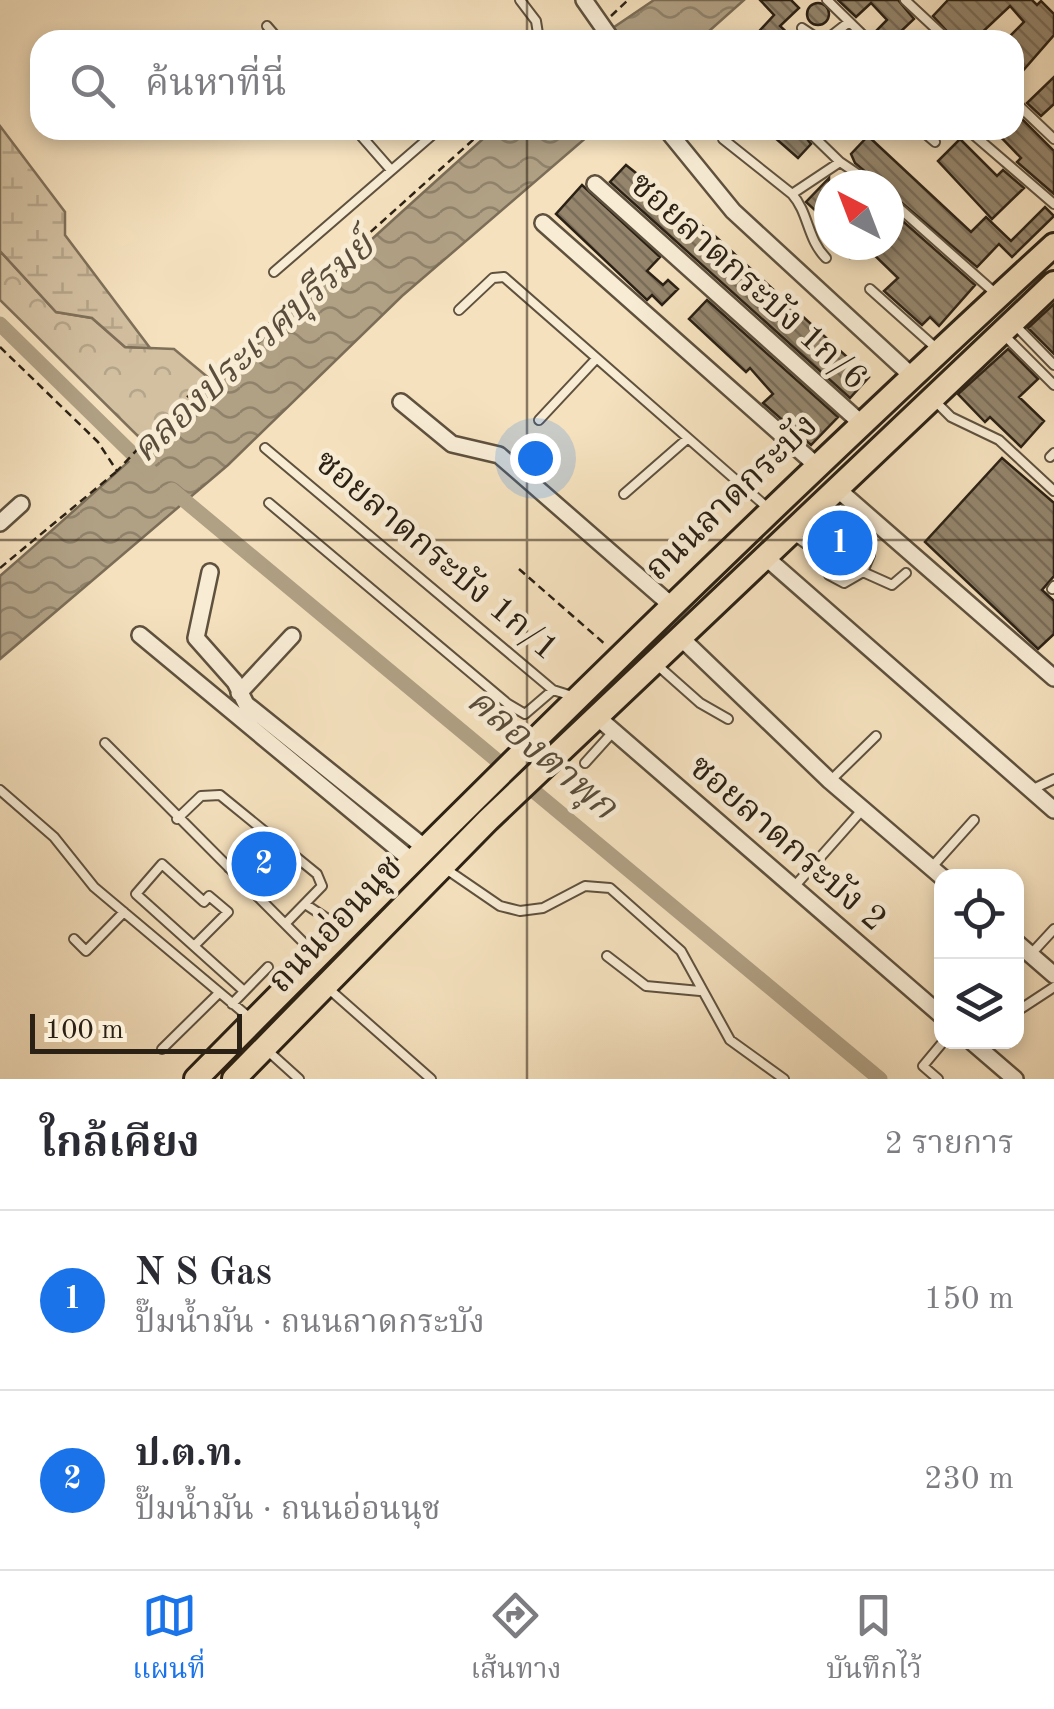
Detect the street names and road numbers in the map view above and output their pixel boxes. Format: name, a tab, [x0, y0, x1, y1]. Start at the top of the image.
street label: ซอยลาดกระบัง 1ก/6	[623, 164, 876, 397]
street label: ถนนลาดกระบัง	[637, 405, 824, 588]
street label: ซอยลาดกระบัง 1ก/1	[308, 441, 567, 668]
street label: ซอยลาดกระบัง 2	[682, 746, 895, 939]
street label: ถนนอ่อนนุช	[259, 846, 411, 1002]

